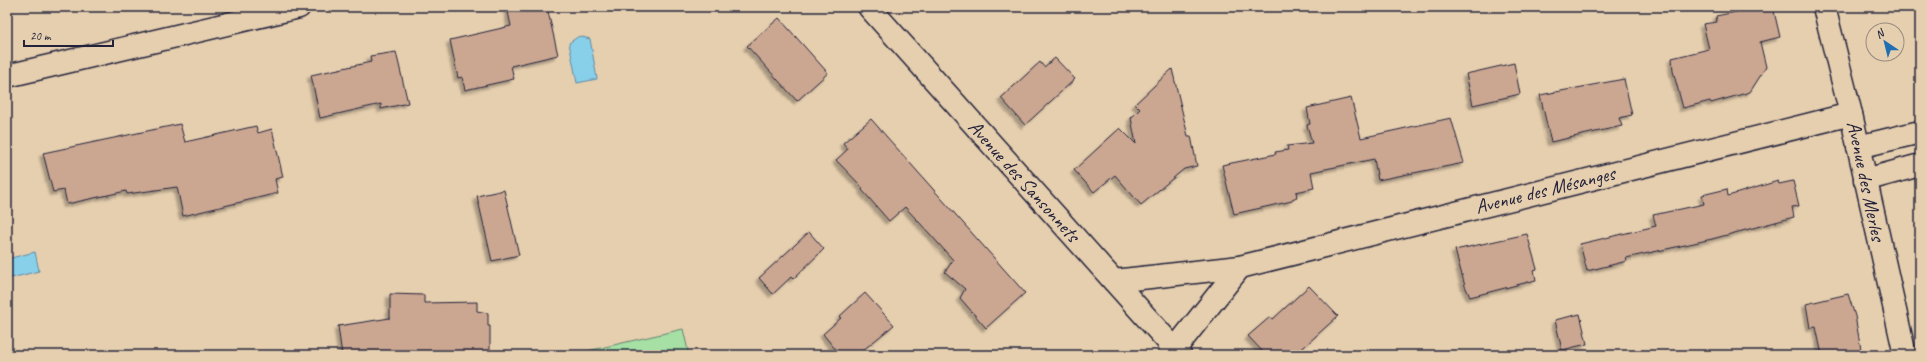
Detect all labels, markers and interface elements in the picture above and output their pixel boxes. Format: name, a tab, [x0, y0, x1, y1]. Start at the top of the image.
scale bar	[24, 22, 113, 48]
north arrow	[1865, 22, 1905, 62]
text: N	[1872, 25, 1888, 41]
text: 20 m	[30, 28, 52, 44]
street label: Avenue des Sansonnets	[963, 115, 1087, 249]
street label: Avenue des Merles	[1841, 119, 1891, 245]
street label: Avenue des Mésanges	[1473, 160, 1619, 219]

